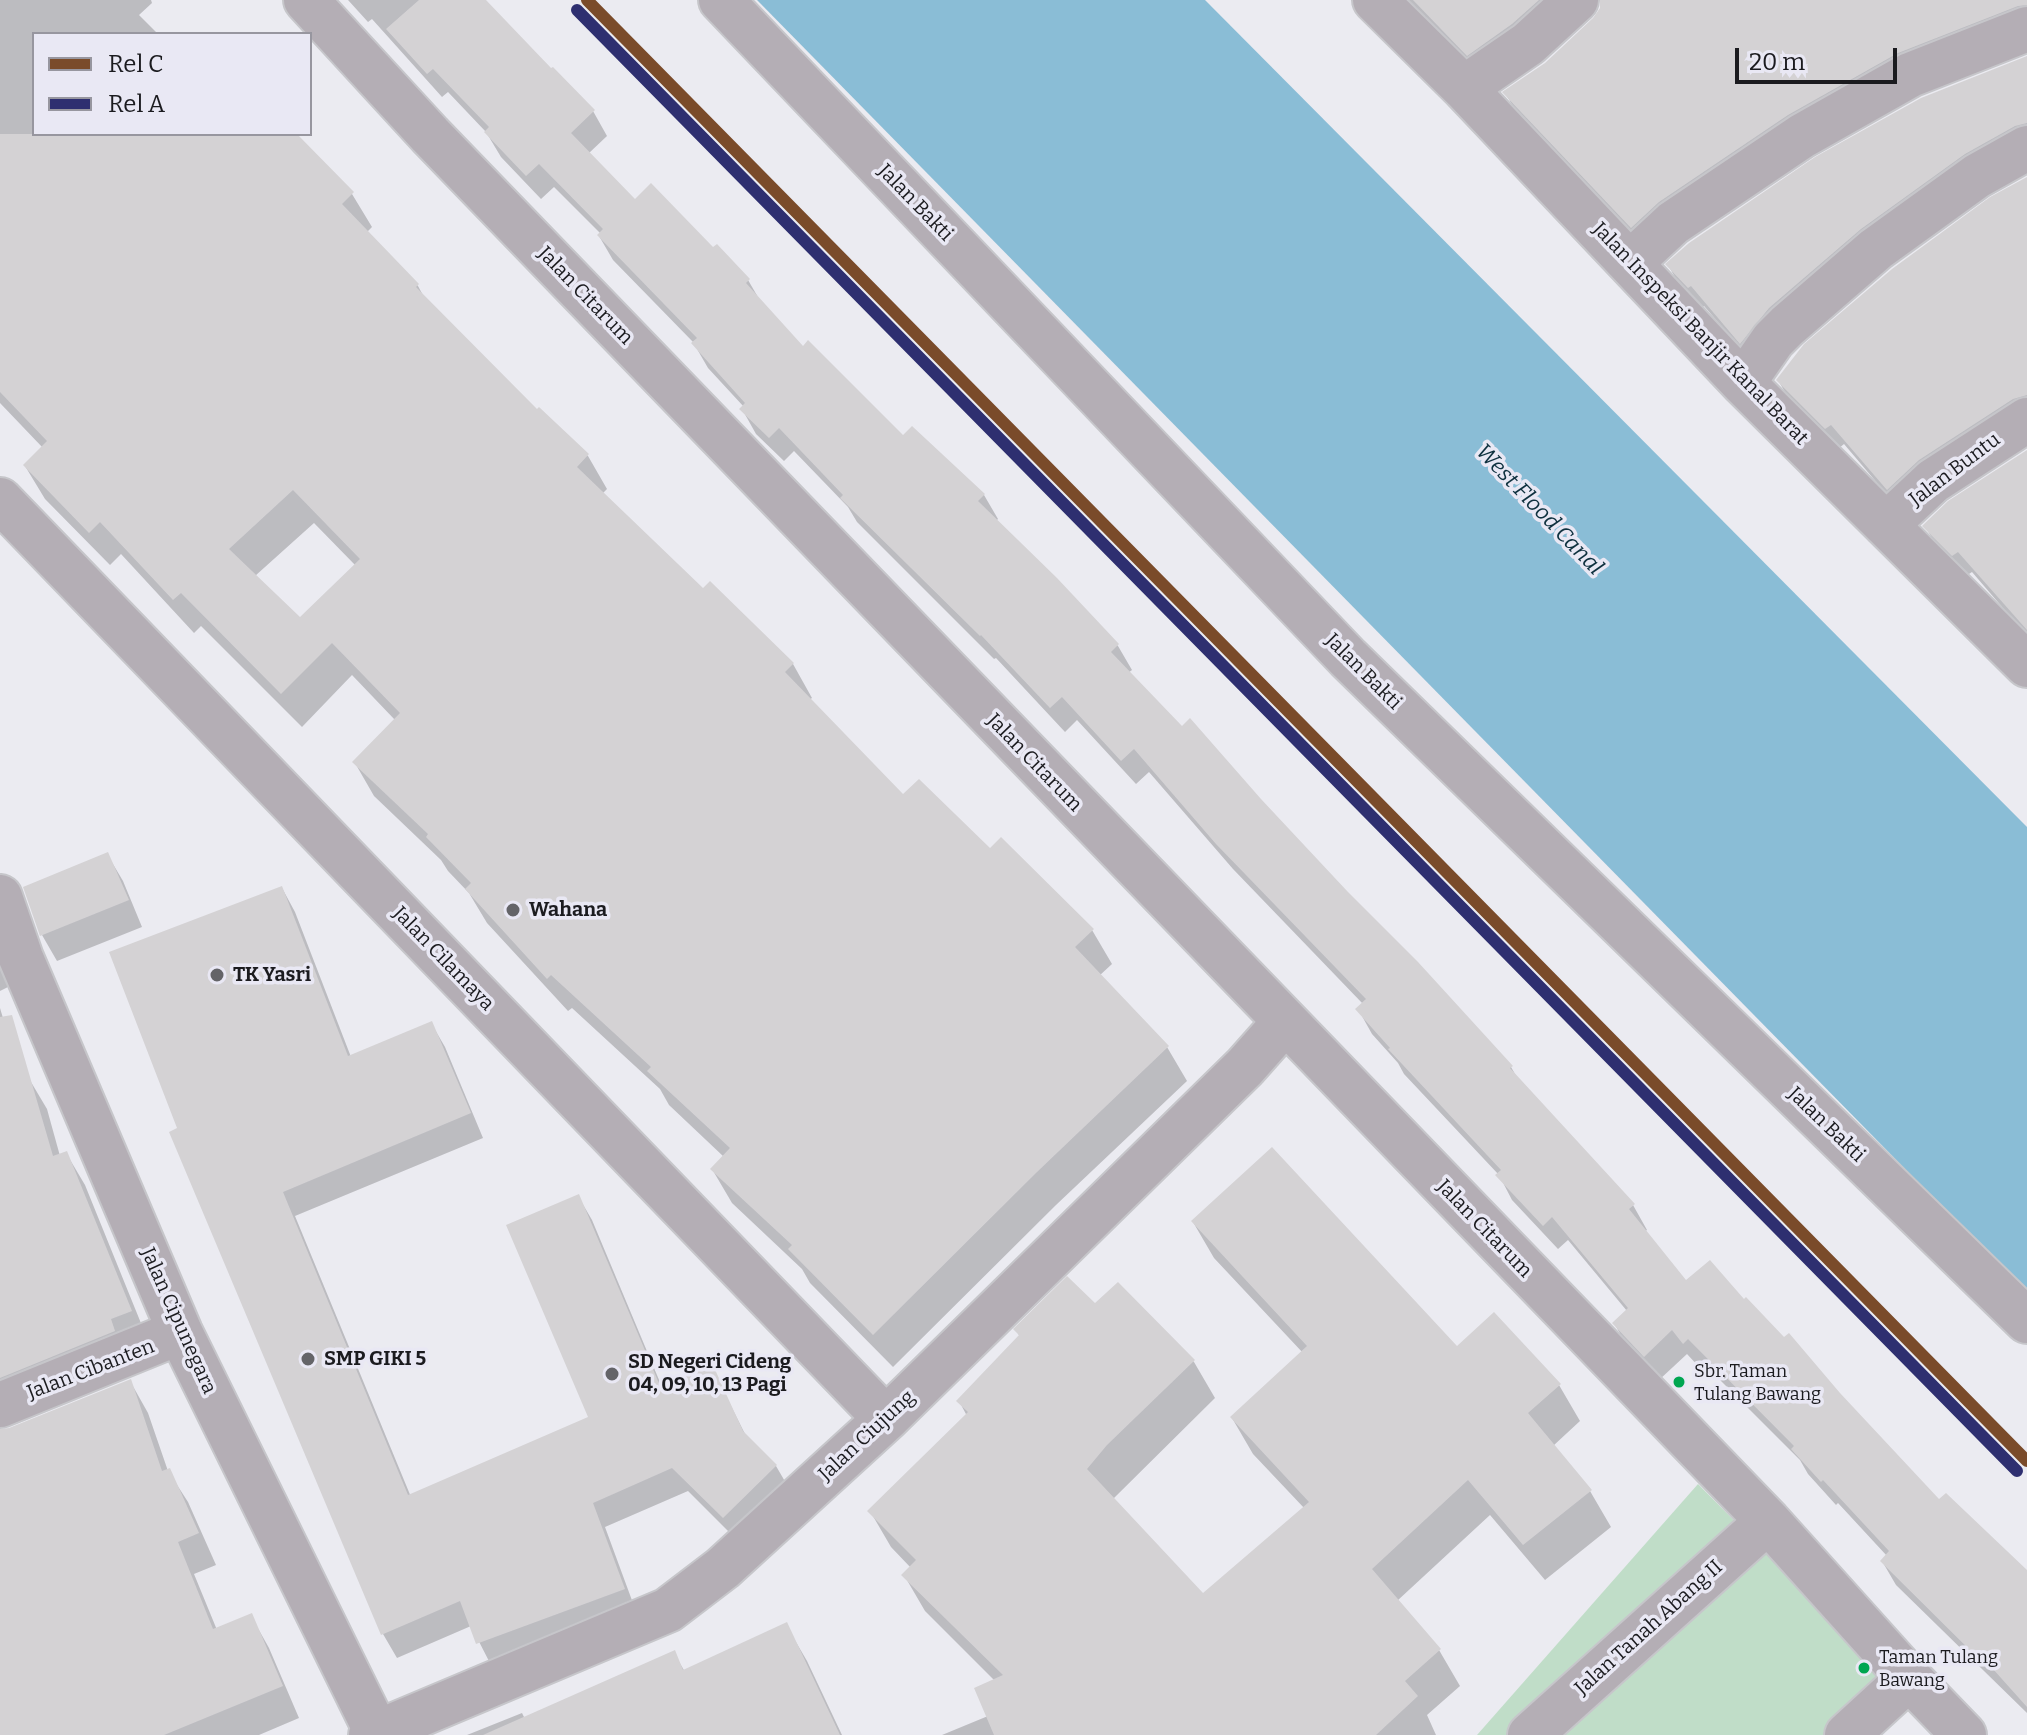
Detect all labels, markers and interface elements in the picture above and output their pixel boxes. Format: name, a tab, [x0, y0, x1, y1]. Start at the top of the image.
legend	[32, 32, 312, 136]
scale bar	[1739, 32, 1901, 82]
text: 20 m	[1749, 48, 1805, 76]
text: Rel C	[108, 50, 164, 78]
text: Rel A	[108, 90, 165, 118]
street label: Jalan Bakti	[872, 159, 958, 247]
street label: Jalan Inspeksi Banjir Kanal Barat	[1587, 218, 1813, 450]
street label: Jalan Citarum	[532, 242, 638, 350]
street label: Jalan Buntu	[1905, 428, 2005, 512]
water label: West Flood Canal	[1470, 439, 1608, 581]
street label: Jalan Bakti	[1320, 629, 1406, 715]
street label: Jalan Citarum	[981, 709, 1087, 817]
place label: Wahana	[529, 898, 607, 922]
marker: Wahana	[504, 901, 522, 919]
street label: Jalan Cilamaya	[387, 902, 499, 1016]
place label: TK Yasri	[233, 963, 311, 987]
marker: TK Yasri	[208, 966, 226, 984]
street label: Jalan Bakti	[1782, 1082, 1870, 1168]
street label: Jalan Citarum	[1431, 1175, 1537, 1283]
street label: Jalan Cipunegara	[135, 1244, 221, 1398]
street label: Jalan Cibanten	[24, 1335, 158, 1405]
place label: SMP GIKI 5	[324, 1347, 426, 1371]
marker: SMP GIKI 5	[299, 1350, 317, 1368]
place label: SD Negeri Cideng 04, 09, 10, 13 Pagi	[628, 1350, 791, 1397]
place label: Sbr. Taman Tulang Bawang	[1694, 1361, 1821, 1404]
marker: SD Negeri Cideng 04, 09, 10, 13 Pagi	[603, 1365, 621, 1383]
marker: Sbr. Taman Tulang Bawang	[1671, 1374, 1687, 1390]
street label: Jalan Ciujung	[814, 1385, 920, 1487]
street label: Jalan Tanah Abang II	[1570, 1555, 1728, 1701]
place label: Taman Tulang Bawang	[1879, 1647, 1998, 1690]
marker: Taman Tulang Bawang	[1856, 1660, 1872, 1676]

